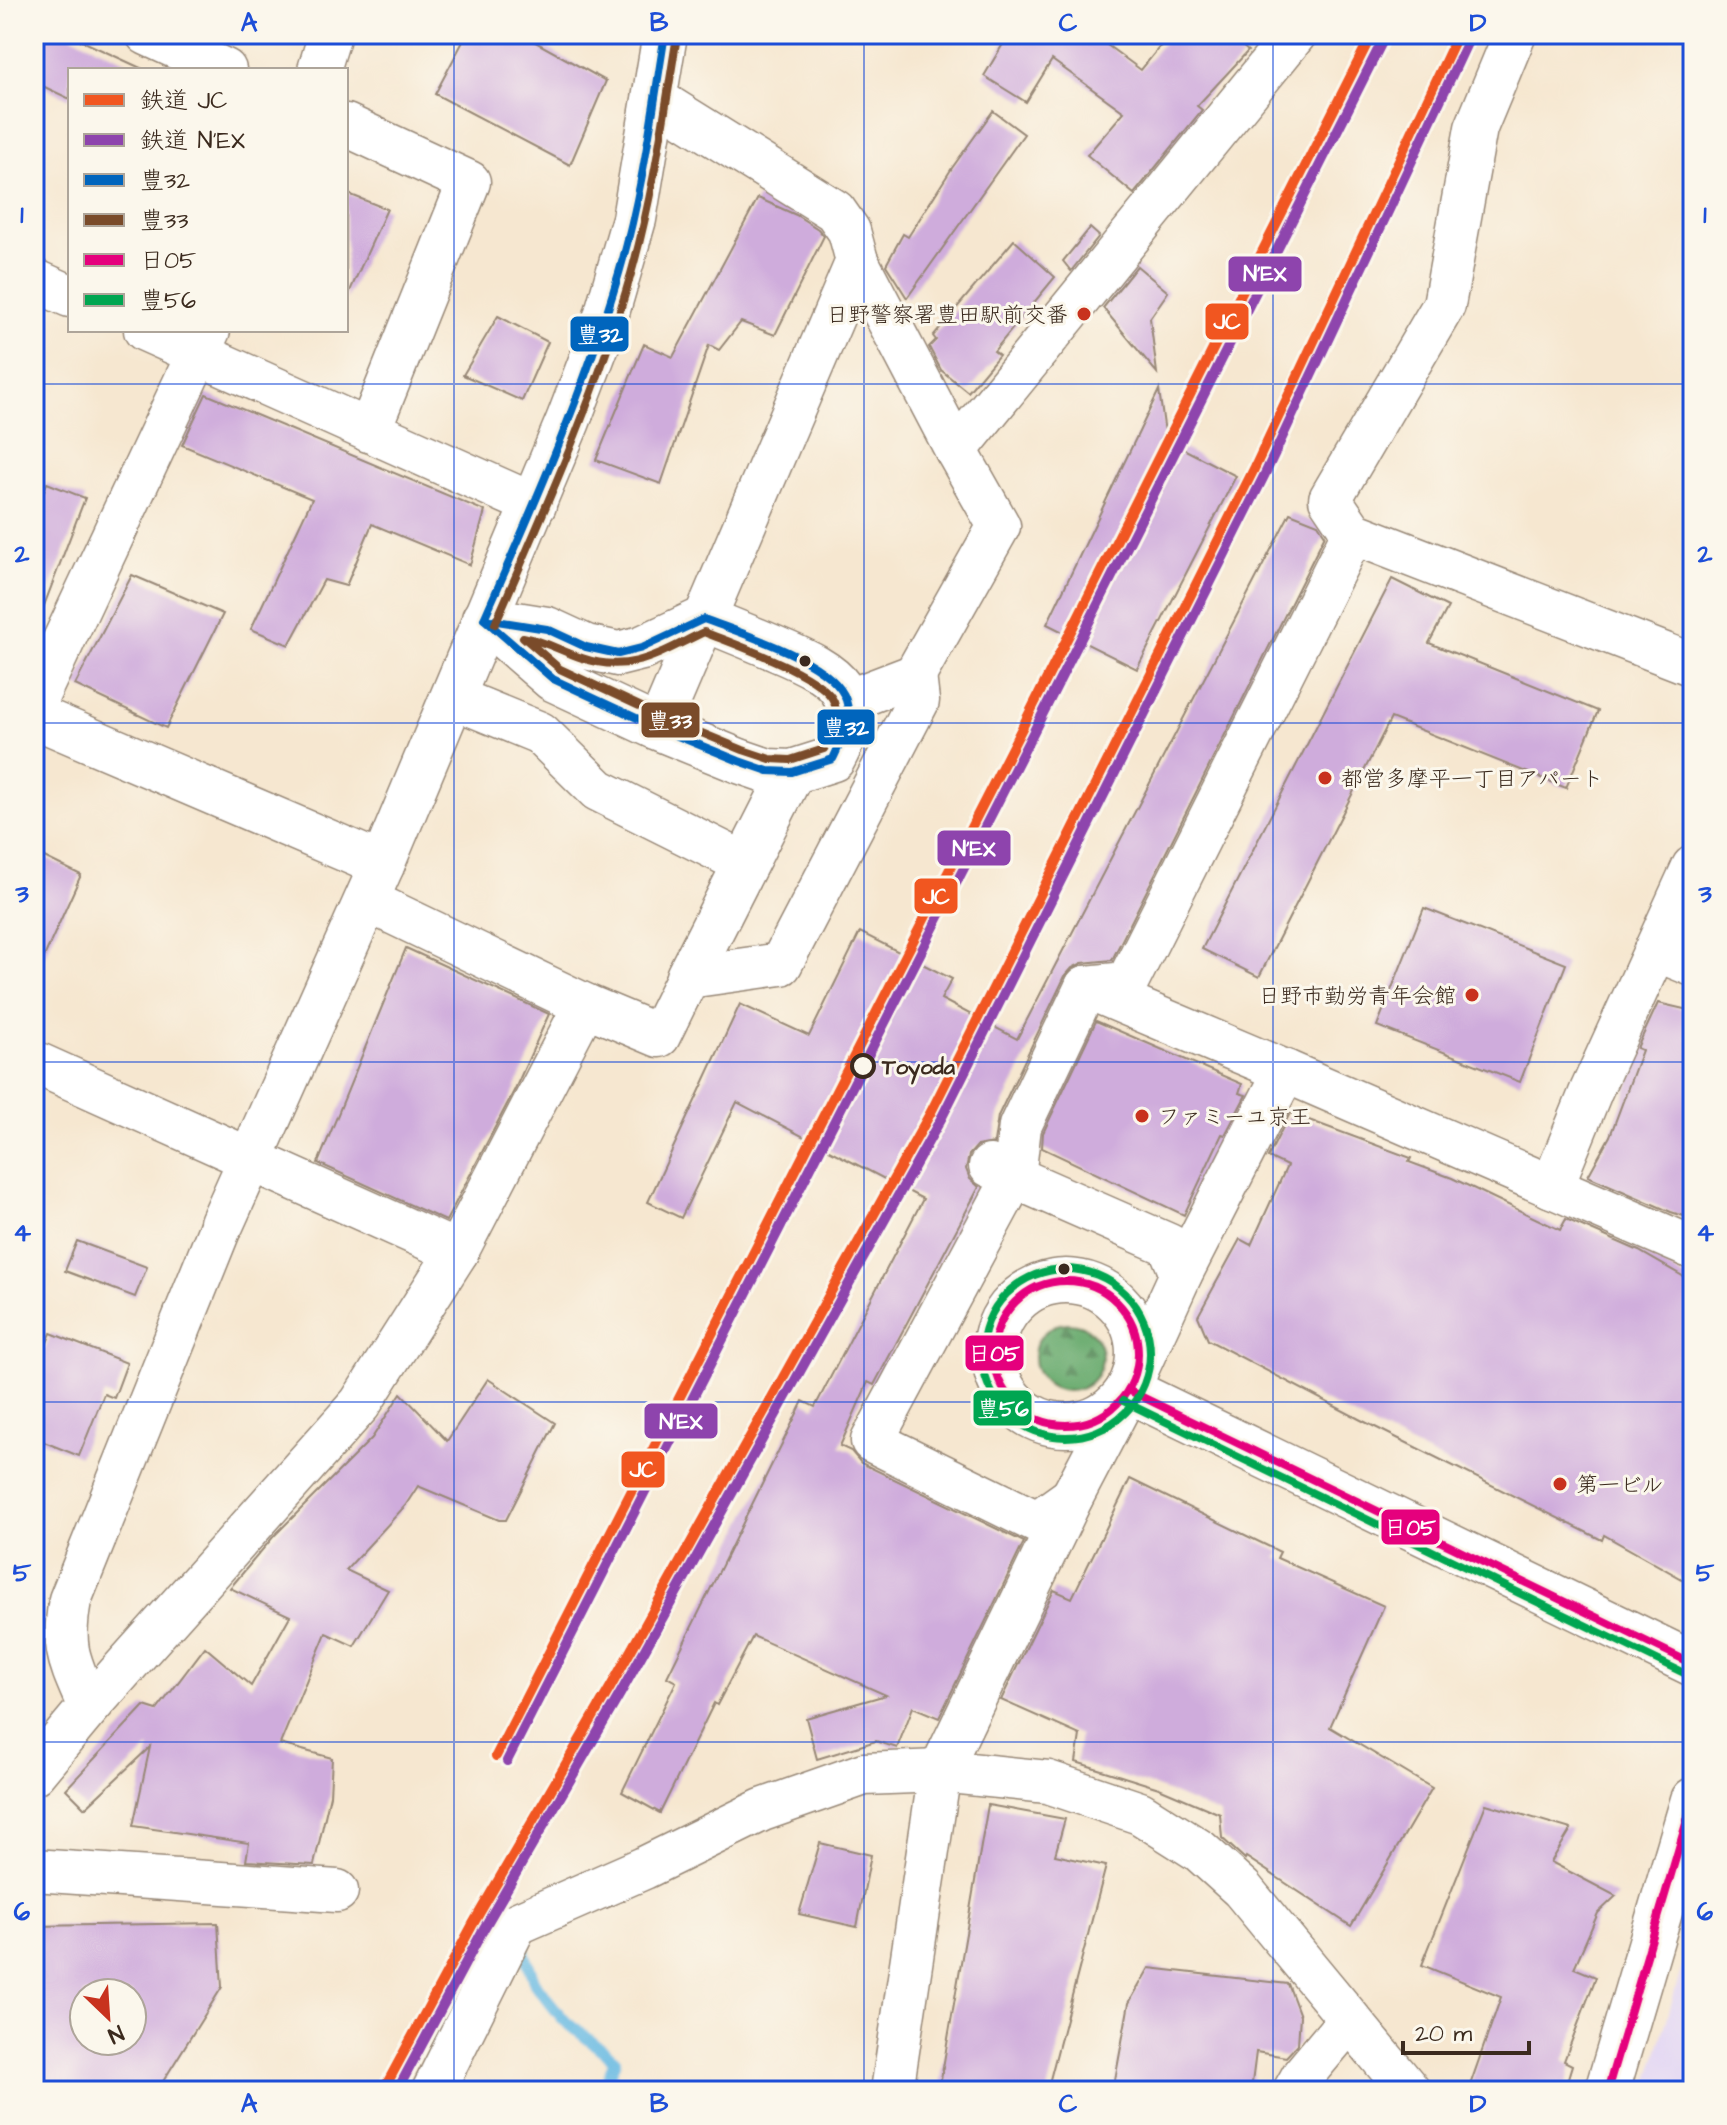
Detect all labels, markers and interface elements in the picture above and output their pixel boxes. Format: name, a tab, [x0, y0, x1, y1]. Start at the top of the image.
text: A	[241, 5, 258, 41]
text: B	[650, 5, 669, 41]
text: C	[1059, 5, 1078, 41]
text: D	[1470, 5, 1487, 41]
legend	[68, 68, 348, 332]
text: 鉄道 JC	[140, 84, 227, 118]
text: 鉄道 N'EX	[140, 124, 245, 158]
text: 豊32	[140, 164, 190, 198]
text: 1	[20, 197, 24, 233]
text: 1	[1703, 197, 1707, 233]
text: 豊33	[140, 204, 188, 238]
text: 日05	[140, 244, 196, 278]
line badge: N'EX	[1227, 255, 1303, 293]
text: N'EX	[1243, 259, 1288, 290]
text: 豊56	[140, 284, 196, 318]
place label: 日野警察署豊田駅前交番	[826, 300, 1068, 331]
line badge: JC	[1204, 302, 1250, 341]
marker: 日野警察署豊田駅前交番	[1075, 305, 1093, 323]
text: JC	[1212, 307, 1241, 338]
line badge: 豊32	[569, 315, 630, 353]
text: 豊32	[577, 320, 623, 351]
text: 2	[14, 536, 30, 572]
text: 2	[1697, 536, 1713, 572]
unlabelled marker	[797, 653, 813, 669]
line badge: 豊33	[640, 701, 701, 739]
text: 豊33	[648, 706, 693, 737]
line badge: 豊32	[816, 708, 876, 746]
text: 豊32	[823, 713, 869, 744]
place label: 都営多摩平一丁目アパート	[1341, 764, 1604, 795]
marker: 都営多摩平一丁目アパート	[1316, 769, 1334, 787]
line badge: N'EX	[936, 829, 1012, 867]
text: N'EX	[952, 834, 997, 865]
text: 3	[14, 876, 29, 912]
text: 3	[1697, 876, 1712, 912]
line badge: JC	[913, 877, 959, 915]
text: JC	[921, 882, 950, 913]
place label: 日野市勤労青年会館	[1258, 981, 1456, 1012]
marker: 日野市勤労青年会館	[1463, 986, 1481, 1004]
place label: Toyoda	[881, 1052, 956, 1085]
marker: Toyoda	[851, 1054, 875, 1078]
place label: ファミーユ京王	[1158, 1102, 1312, 1133]
marker: ファミーユ京王	[1133, 1107, 1151, 1125]
text: 4	[13, 1215, 31, 1251]
text: 4	[1696, 1215, 1714, 1251]
unlabelled marker	[1056, 1261, 1072, 1277]
line badge: 日05	[964, 1334, 1025, 1372]
text: 日05	[968, 1339, 1020, 1370]
line badge: 豊56	[972, 1389, 1033, 1427]
text: 豊56	[977, 1394, 1029, 1425]
line badge: N'EX	[643, 1402, 719, 1440]
text: N'EX	[659, 1407, 704, 1438]
line badge: JC	[620, 1450, 666, 1489]
text: JC	[628, 1455, 657, 1486]
place label: 第一ビル	[1576, 1470, 1664, 1501]
marker: 第一ビル	[1551, 1475, 1569, 1493]
line badge: 日05	[1380, 1508, 1441, 1546]
text: 日05	[1384, 1513, 1436, 1544]
text: 5	[13, 1555, 32, 1591]
text: 5	[1696, 1555, 1715, 1591]
text: 6	[14, 1894, 31, 1930]
text: 6	[1697, 1894, 1714, 1930]
north arrow	[68, 1977, 148, 2057]
scale bar	[1403, 2005, 1529, 2055]
text: N	[103, 2017, 129, 2051]
text: 20 m	[1415, 2017, 1472, 2051]
text: A	[241, 2086, 258, 2122]
text: B	[650, 2086, 669, 2122]
text: C	[1059, 2086, 1078, 2122]
text: D	[1470, 2086, 1487, 2122]

